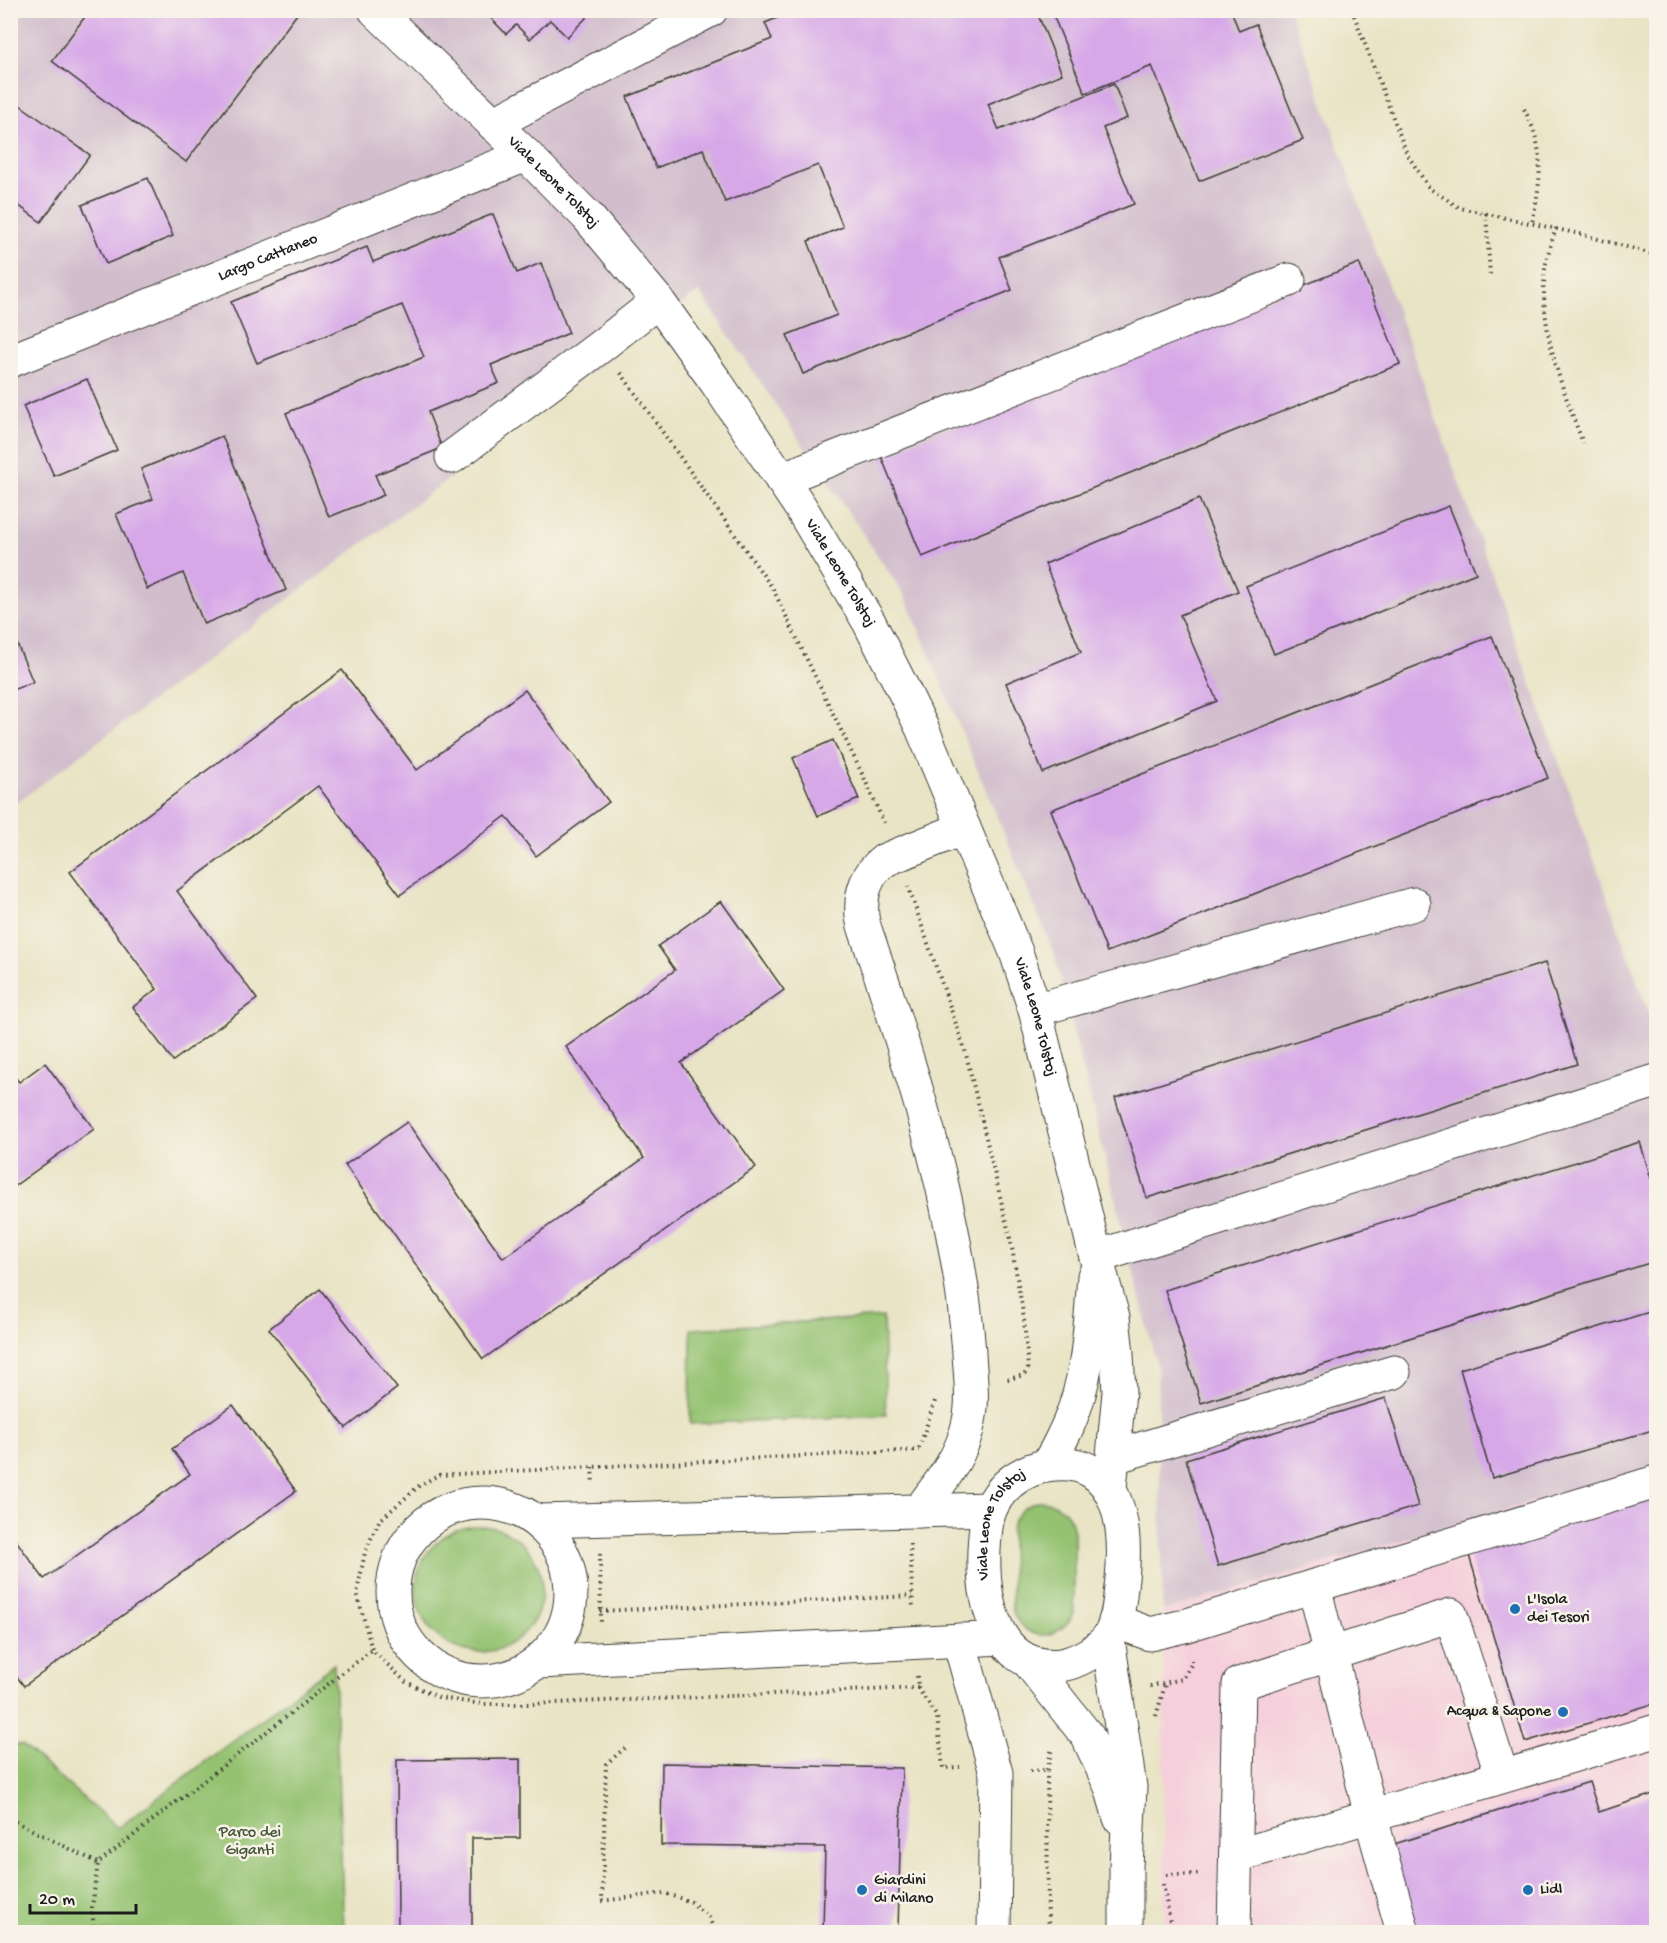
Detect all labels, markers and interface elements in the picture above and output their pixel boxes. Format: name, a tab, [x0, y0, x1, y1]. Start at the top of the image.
street label: Viale Leone Tolstoj	[502, 132, 603, 233]
street label: Largo Cattaneo	[216, 230, 321, 286]
street label: Viale Leone Tolstoj	[800, 515, 879, 630]
street label: Viale Leone Tolstoj	[1009, 954, 1061, 1078]
street label: Viale Leone Tolstoj	[974, 1465, 1029, 1582]
place label: L'Isola dei Tesori	[1527, 1591, 1590, 1628]
marker: L'Isola dei Tesori	[1508, 1602, 1522, 1616]
place label: Acqua & Sapone	[1447, 1703, 1552, 1722]
marker: Acqua & Sapone	[1556, 1705, 1570, 1719]
park label: Parco dei Giganti	[218, 1824, 281, 1861]
place label: Giardini di Milano	[874, 1872, 934, 1909]
scale bar	[30, 1877, 136, 1915]
place label: Lidl	[1540, 1881, 1562, 1900]
marker: Giardini di Milano	[855, 1883, 869, 1897]
marker: Lidl	[1521, 1883, 1535, 1897]
text: 20 m	[39, 1890, 75, 1911]

